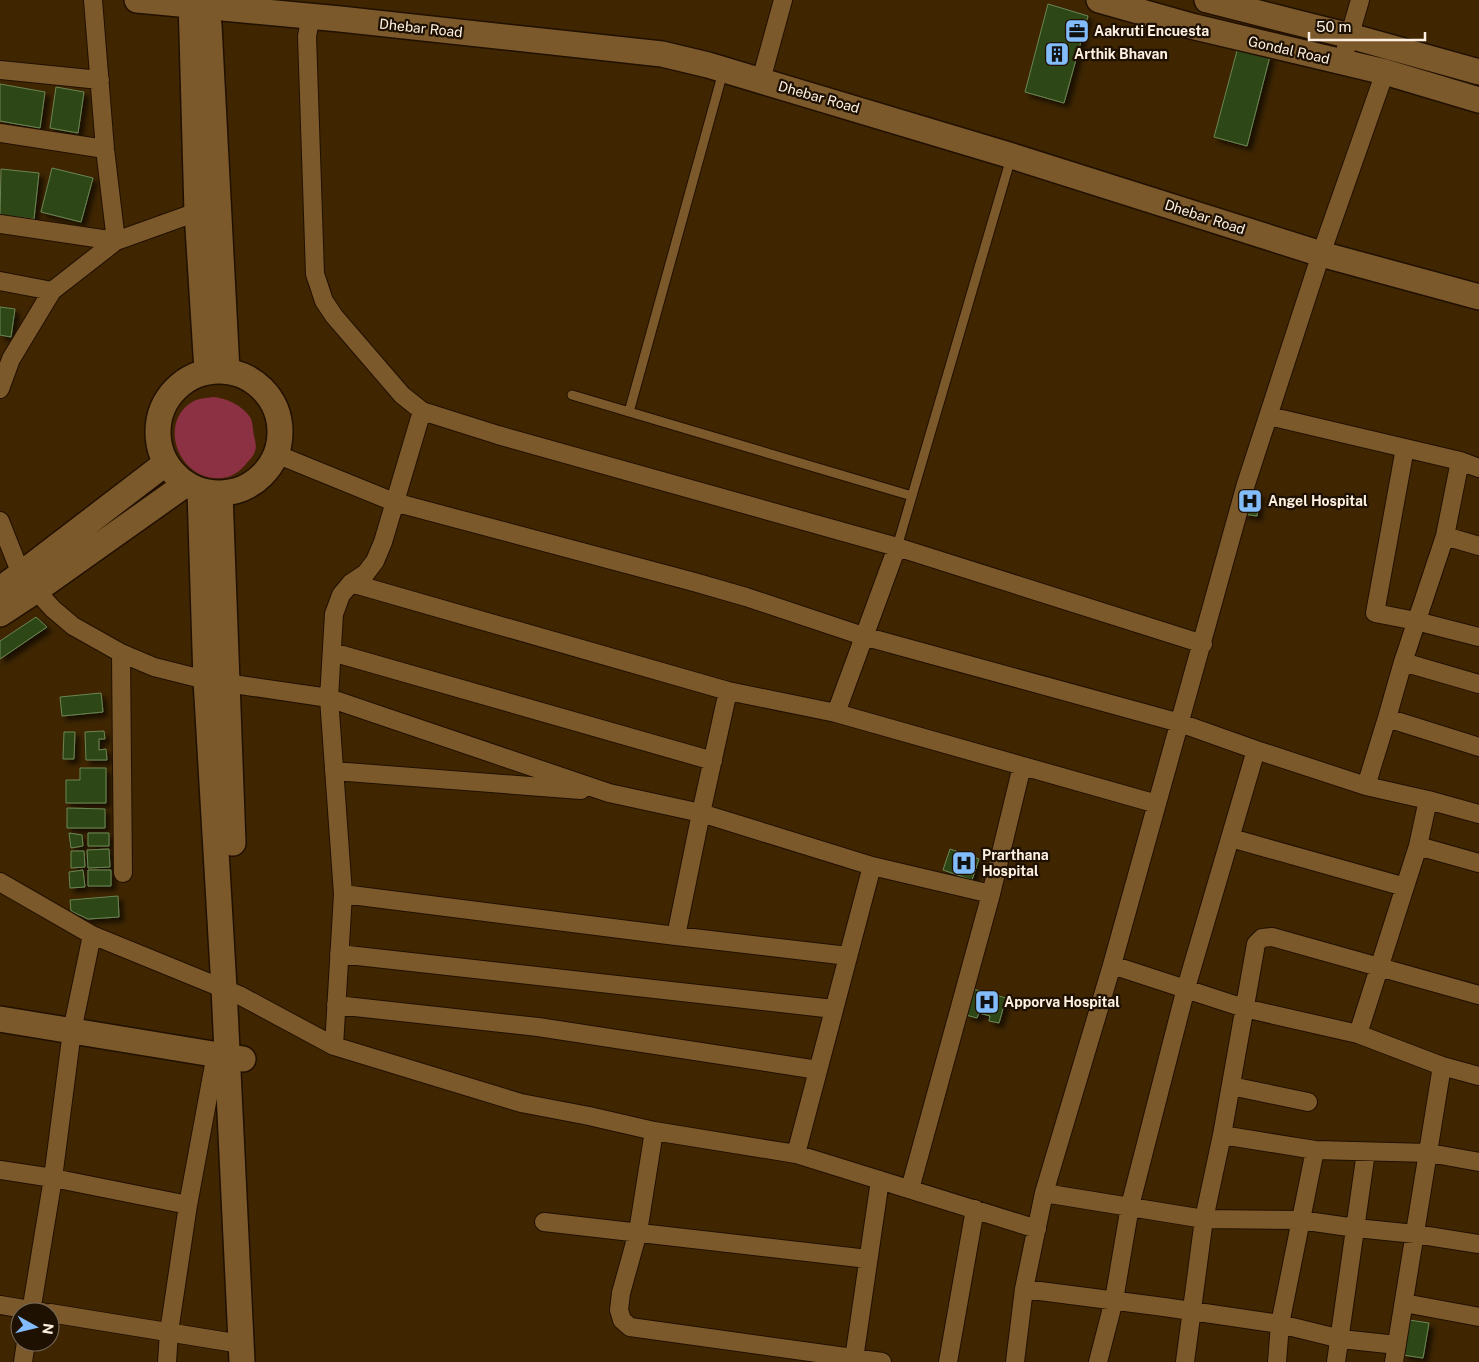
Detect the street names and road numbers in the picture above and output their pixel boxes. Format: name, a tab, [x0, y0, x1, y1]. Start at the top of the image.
street label: Dhebar Road	[379, 16, 463, 40]
street label: Gondal Road	[1247, 33, 1331, 67]
street label: Dhebar Road	[777, 78, 861, 116]
street label: Dhebar Road	[1163, 196, 1247, 238]

